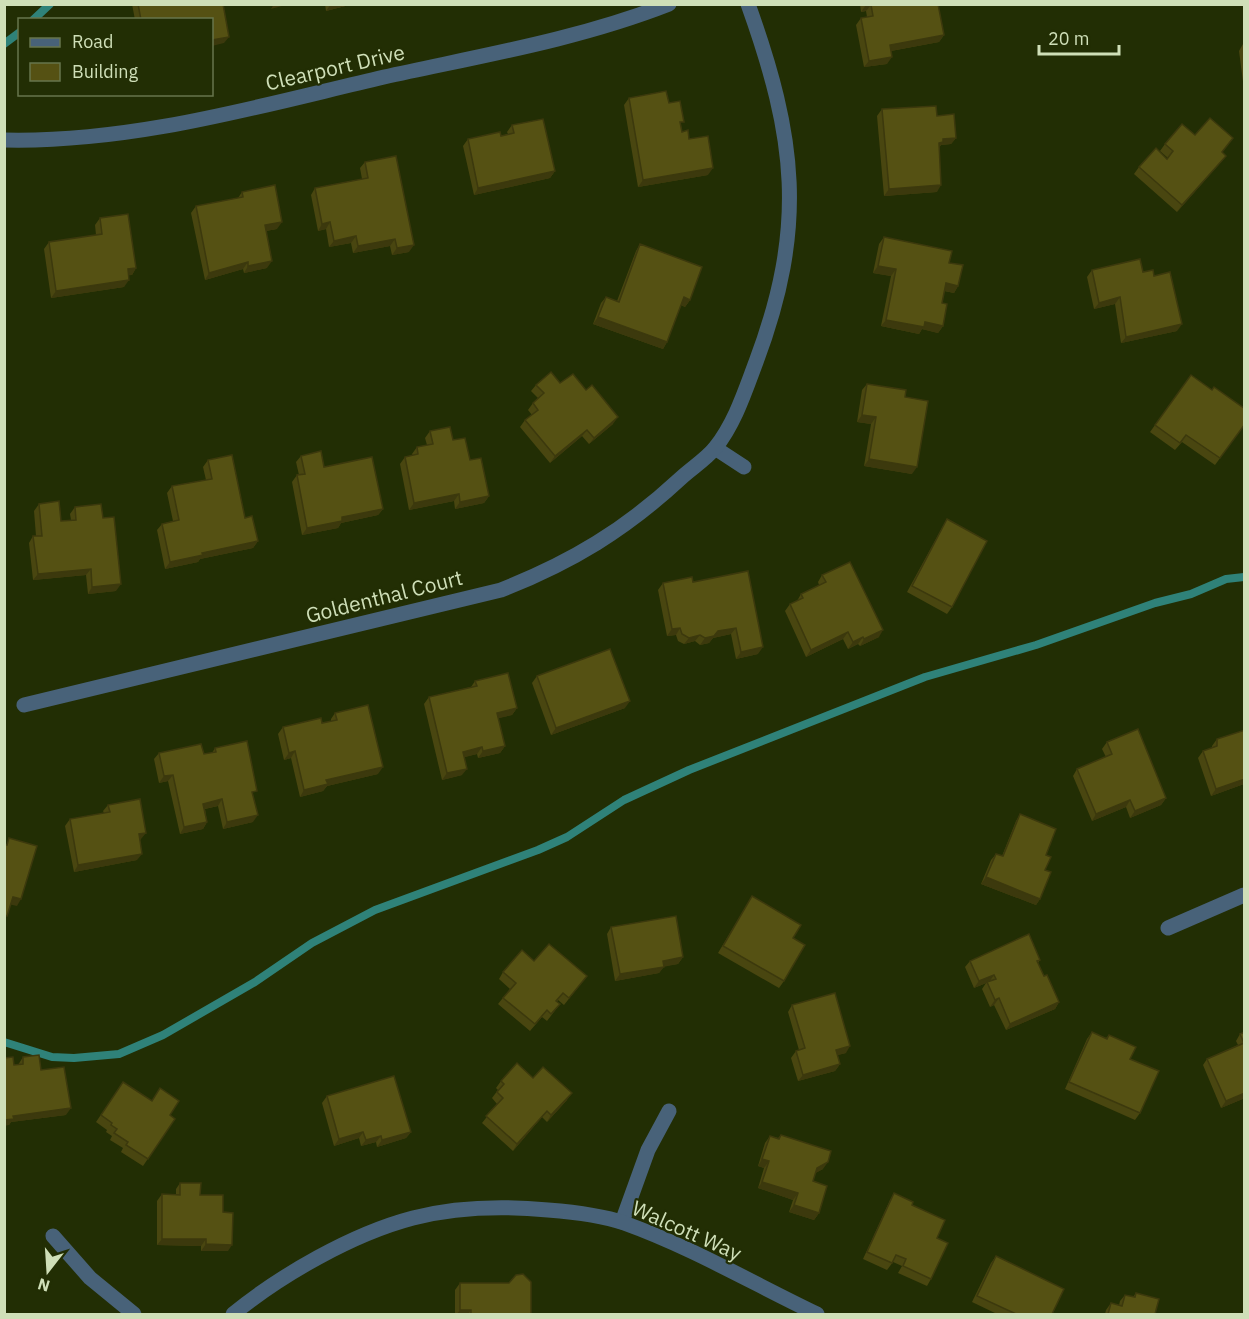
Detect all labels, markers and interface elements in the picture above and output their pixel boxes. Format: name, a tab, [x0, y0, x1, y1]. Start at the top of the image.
legend	[18, 18, 213, 96]
scale bar	[1039, 18, 1118, 56]
text: 20 m	[1048, 27, 1090, 50]
text: Road	[72, 30, 113, 53]
street label: Clearport Drive	[263, 37, 407, 97]
text: Building	[72, 60, 139, 83]
street label: Goldenthal Court	[303, 563, 465, 629]
street label: Walcott Way	[628, 1193, 747, 1267]
north arrow	[18, 1241, 78, 1301]
text: N	[35, 1274, 52, 1297]

